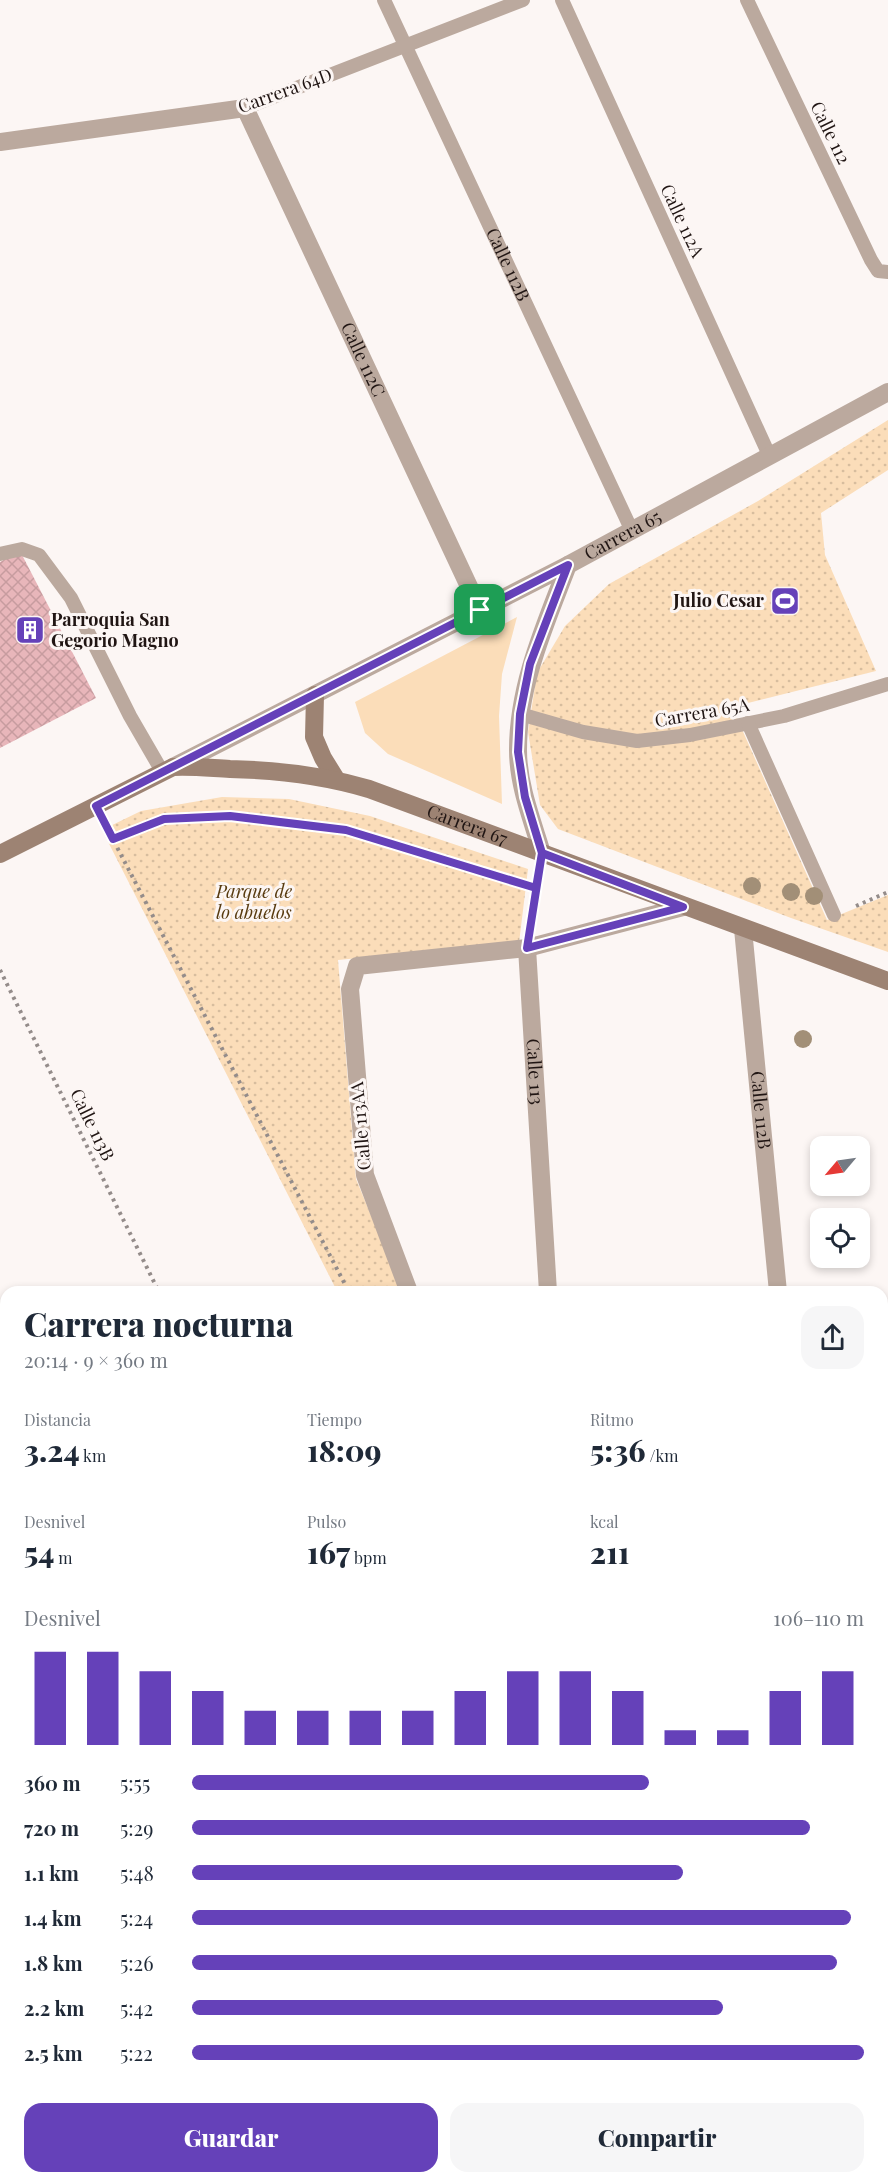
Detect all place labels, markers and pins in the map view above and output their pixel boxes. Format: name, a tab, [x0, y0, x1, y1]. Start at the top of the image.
pin	[454, 584, 505, 635]
sports icon: Julio Cesar	[769, 585, 801, 617]
place label: Julio Cesar	[672, 588, 765, 612]
place label: Parroquia San Gegorio Magno	[51, 607, 179, 652]
building icon: Parroquia San Gegorio Magno	[14, 614, 46, 646]

